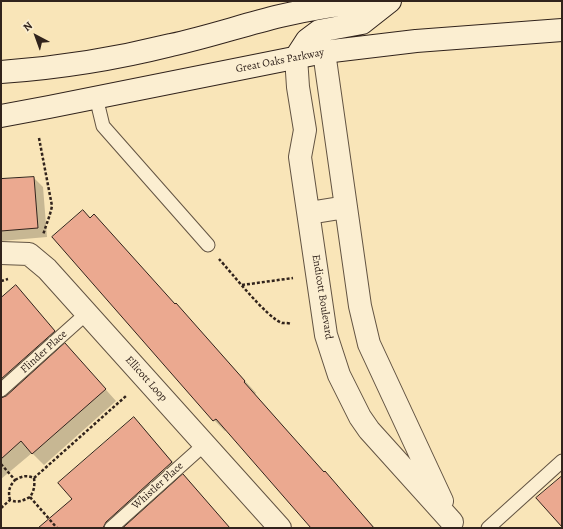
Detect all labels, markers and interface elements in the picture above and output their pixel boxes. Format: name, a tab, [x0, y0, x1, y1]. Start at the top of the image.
north arrow	[16, 16, 56, 56]
text: N	[20, 18, 36, 35]
street label: Great Oaks Parkway	[235, 46, 325, 76]
street label: Endicott Boulevard	[309, 254, 335, 340]
street label: Flinder Place	[18, 328, 70, 376]
street label: Ellicott Loop	[122, 354, 170, 404]
street label: Whistler Place	[130, 460, 186, 512]

